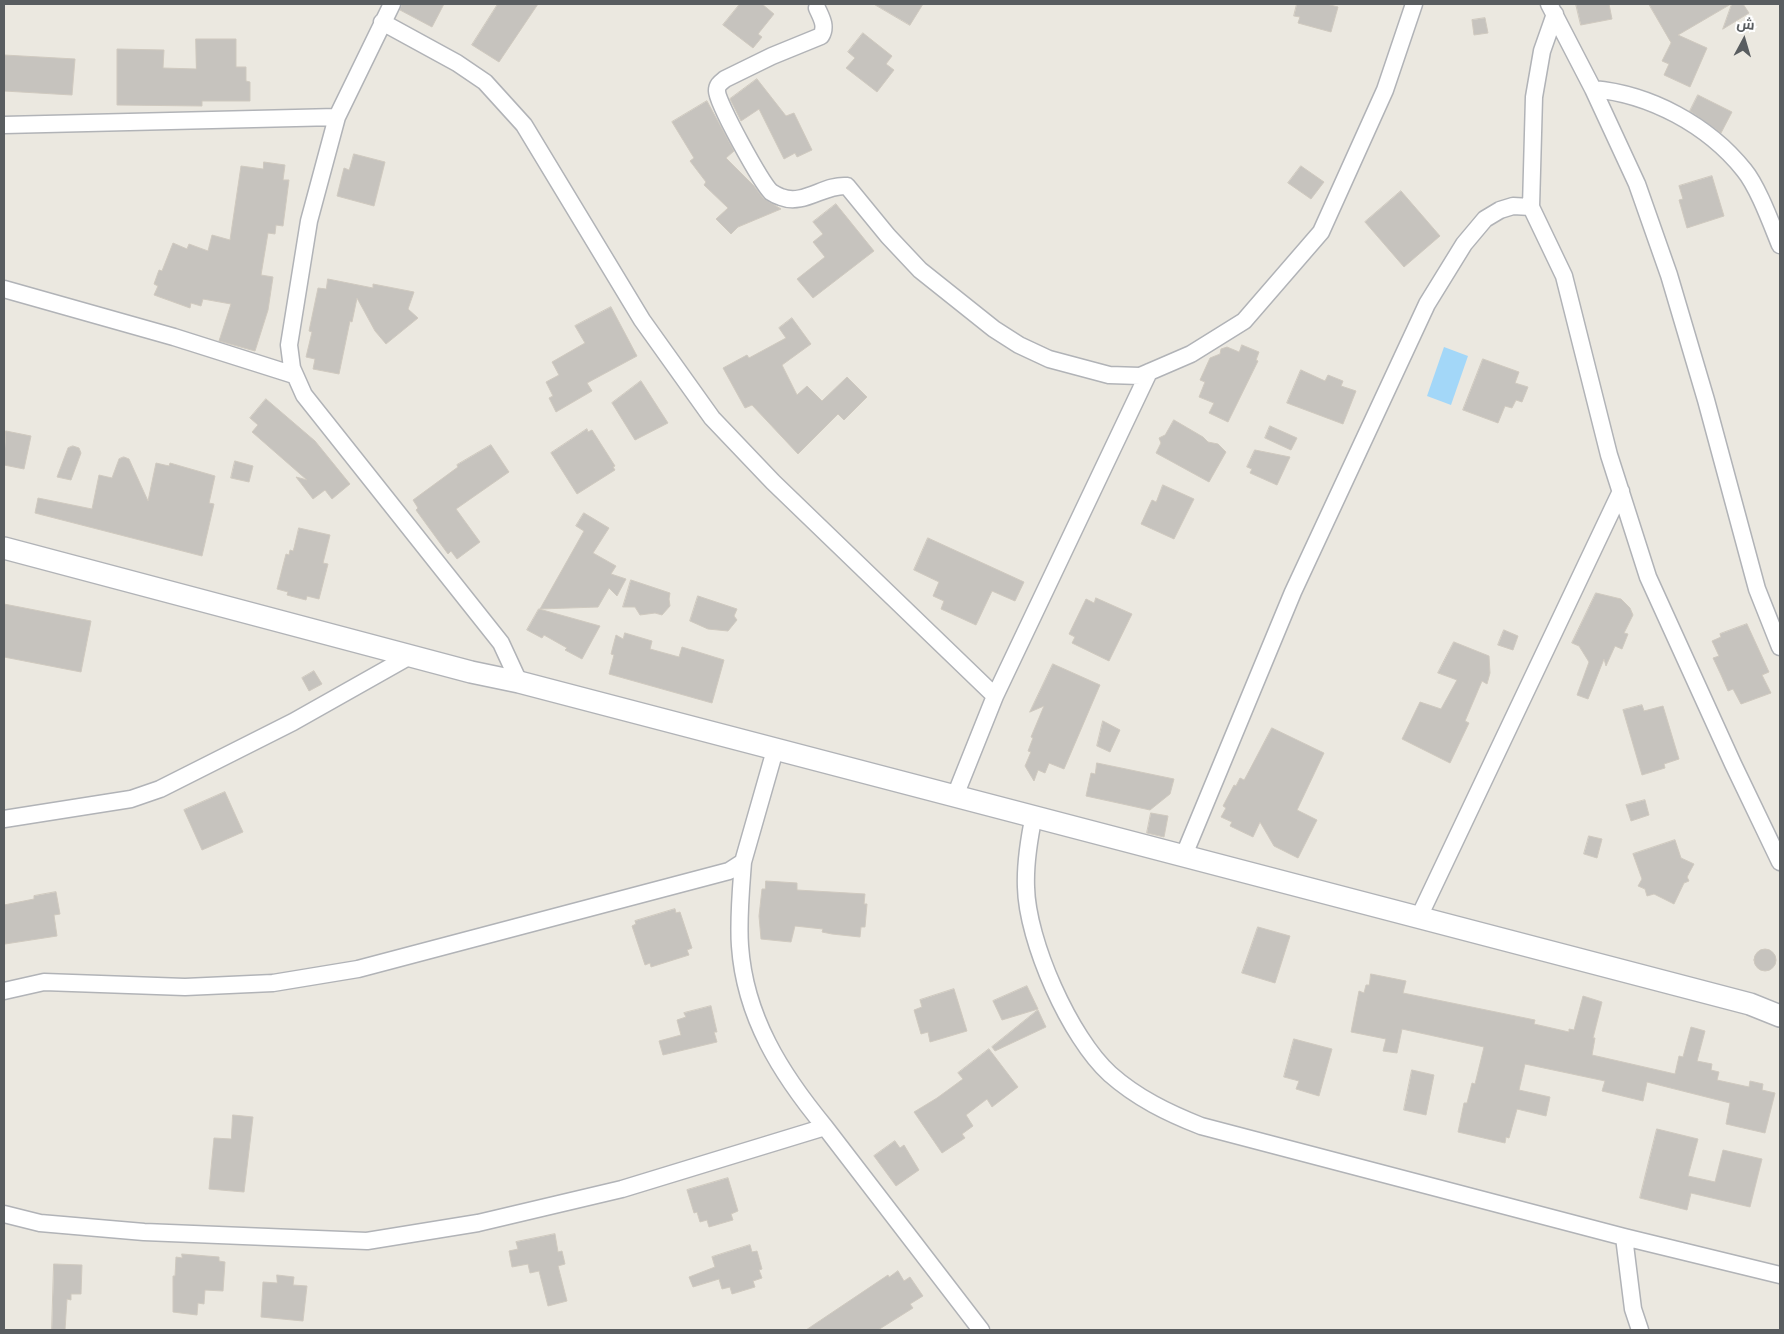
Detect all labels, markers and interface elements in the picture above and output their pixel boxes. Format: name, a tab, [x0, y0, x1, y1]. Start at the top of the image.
north arrow	[1719, 15, 1769, 65]
text: ش	[1736, 15, 1755, 34]

